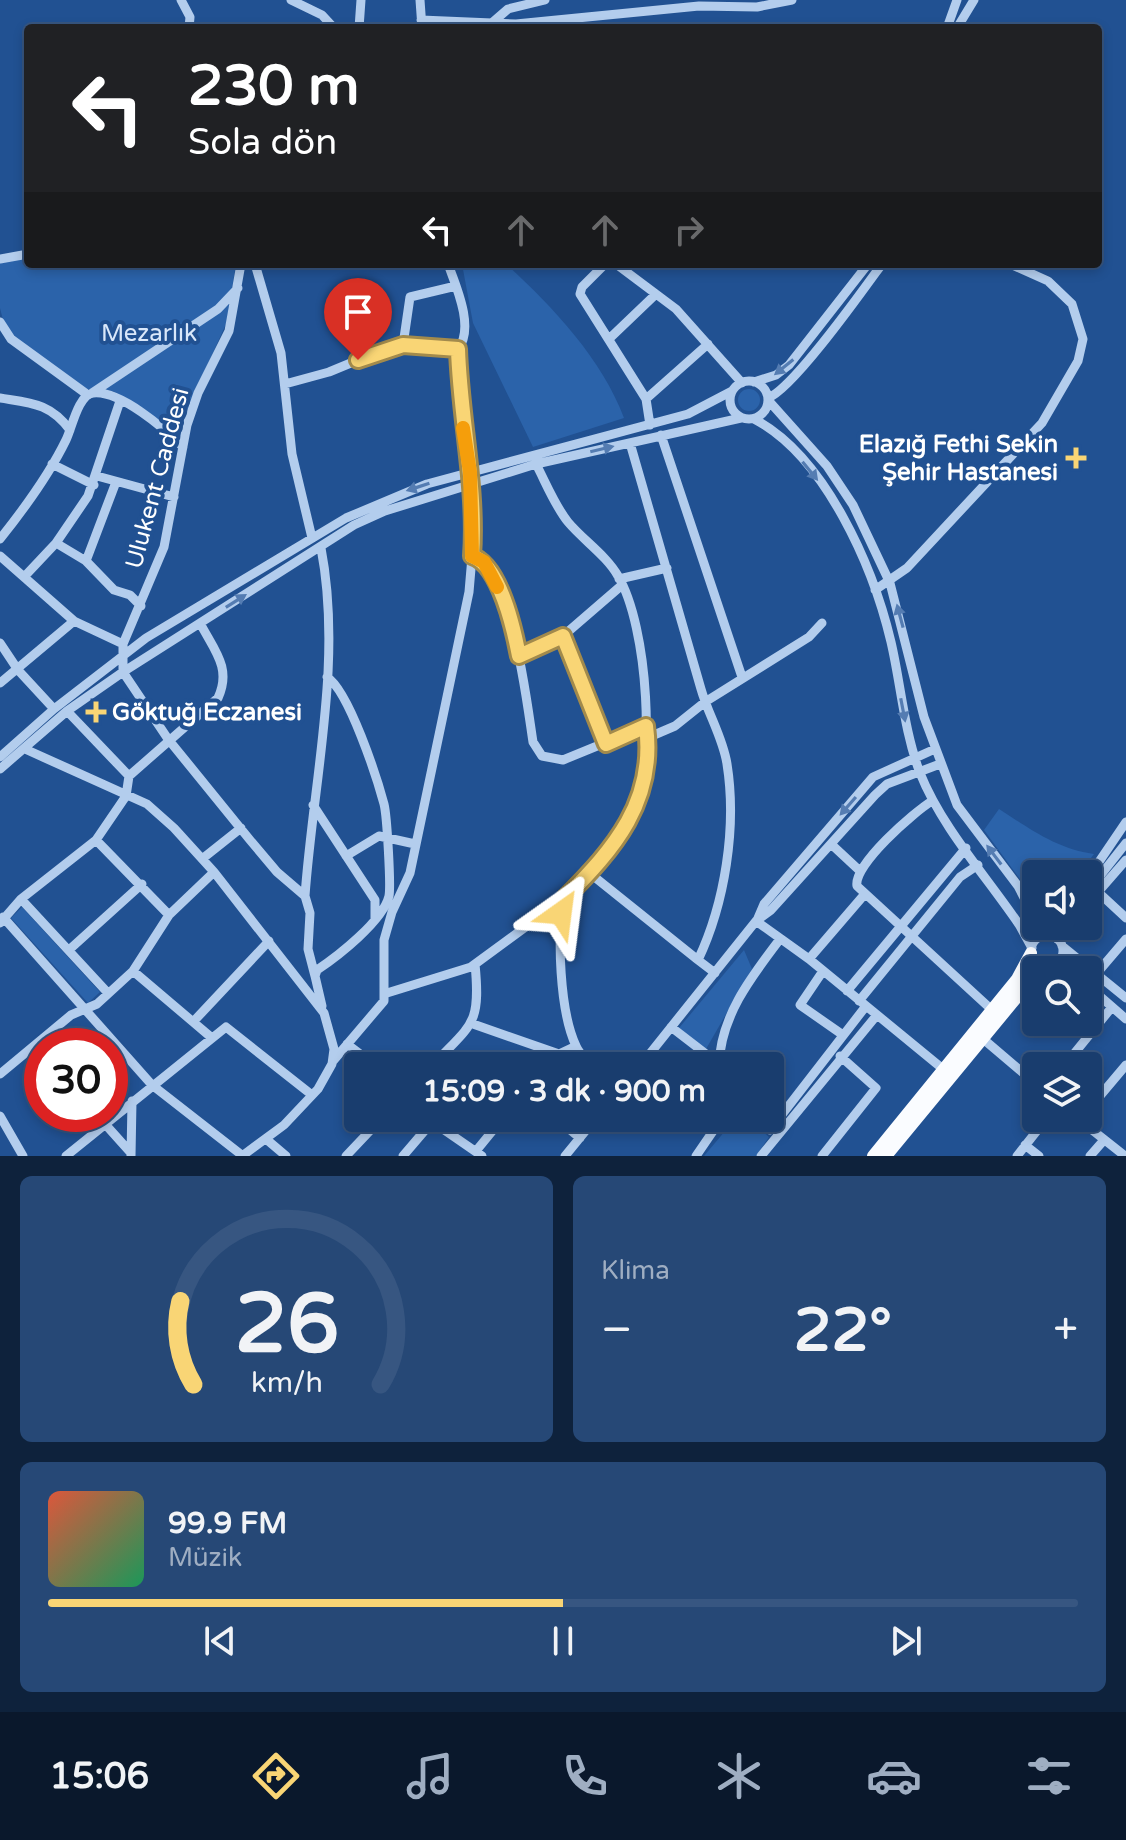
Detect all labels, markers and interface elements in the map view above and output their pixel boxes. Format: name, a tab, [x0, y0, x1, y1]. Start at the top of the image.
text: 230 m	[188, 53, 359, 120]
icon: left	[56, 56, 160, 160]
text: Sola dön	[188, 121, 337, 164]
icon: left	[415, 208, 459, 252]
icon: ahead	[499, 208, 543, 252]
icon: ahead	[583, 208, 627, 252]
icon: right	[667, 208, 711, 252]
pin	[324, 278, 392, 360]
icon: arrive	[336, 290, 380, 334]
park label: Mezarlık	[101, 319, 197, 348]
one-way arrow	[773, 359, 794, 376]
street label: Ulukent Caddesi	[119, 384, 196, 572]
place label: Elazığ Fethi Sekin Şehir Hastanesi	[859, 430, 1058, 487]
one-way arrow	[590, 442, 615, 455]
marker: Elazığ Fethi Sekin Şehir Hastanesi	[1065, 447, 1087, 469]
one-way arrow	[801, 460, 818, 480]
one-way arrow	[405, 482, 429, 494]
one-way arrow	[225, 594, 247, 608]
one-way arrow	[894, 604, 906, 629]
one-way arrow	[898, 697, 910, 722]
place label: Göktuğ Eczanesi	[112, 698, 302, 727]
marker: Göktuğ Eczanesi	[87, 703, 105, 721]
one-way arrow	[840, 796, 857, 816]
one-way arrow	[987, 845, 1003, 865]
map controls	[1022, 860, 1102, 1132]
button: sound	[1022, 860, 1102, 940]
position arrow	[519, 871, 603, 955]
button: search	[1022, 956, 1102, 1036]
speed limit sign: 30	[24, 1028, 128, 1132]
button: layers	[1022, 1052, 1102, 1132]
text: 15:09 · 3 dk · 900 m	[422, 1073, 706, 1110]
text: Klima	[601, 1255, 670, 1286]
text: 26	[234, 1275, 339, 1375]
text: 22°	[794, 1295, 892, 1367]
text: −	[601, 1304, 632, 1357]
text: +	[1053, 1304, 1078, 1357]
text: km/h	[251, 1366, 322, 1400]
text: 99.9 FM	[168, 1505, 287, 1542]
text: Müzik	[168, 1542, 242, 1573]
icon: previous	[198, 1619, 242, 1663]
icon: pause	[541, 1619, 585, 1663]
icon: next	[884, 1619, 928, 1663]
icon: directions	[248, 1748, 304, 1804]
icon: music	[402, 1748, 458, 1804]
icon: phone	[557, 1748, 613, 1804]
icon: climate	[711, 1748, 767, 1804]
icon: car	[866, 1748, 922, 1804]
icon: filters	[1021, 1748, 1077, 1804]
text: 15:06	[49, 1755, 149, 1798]

